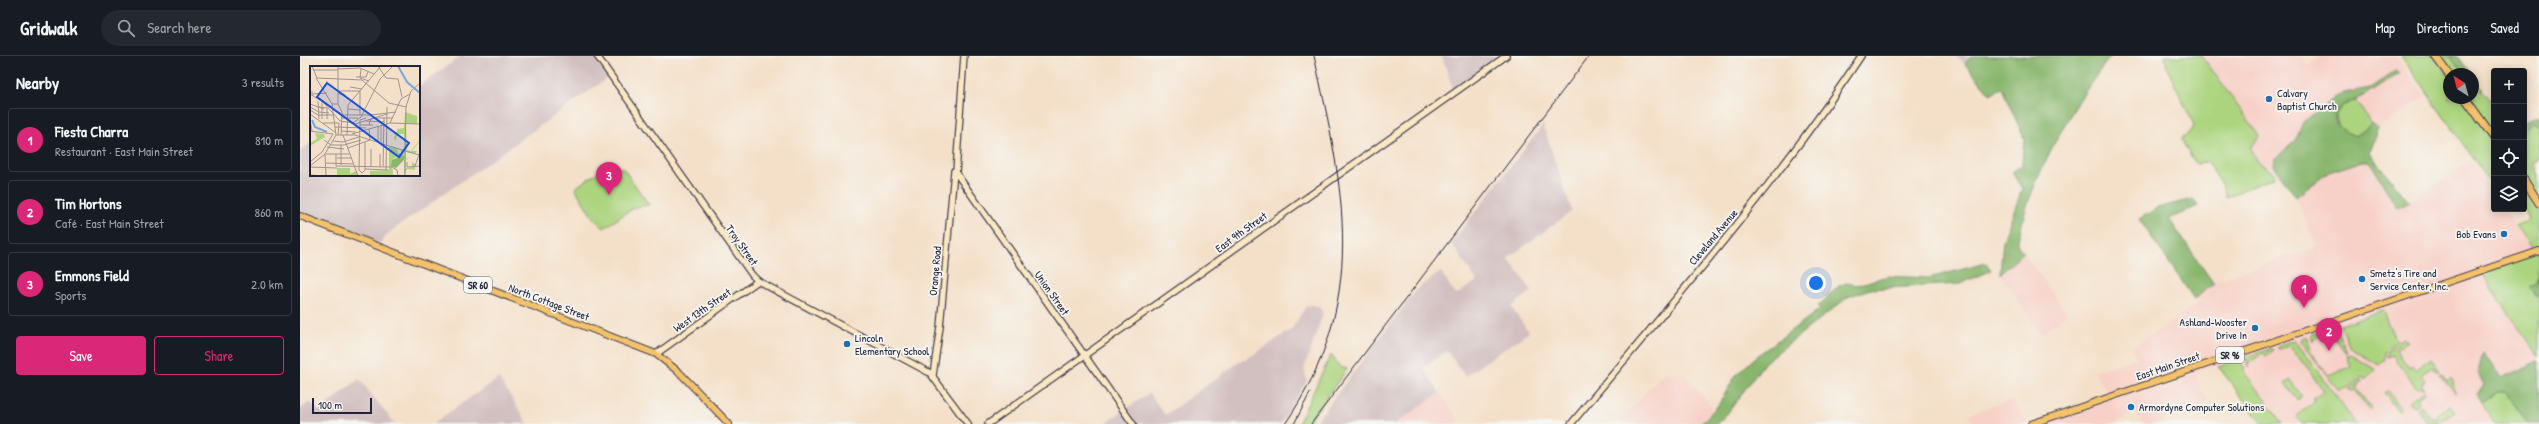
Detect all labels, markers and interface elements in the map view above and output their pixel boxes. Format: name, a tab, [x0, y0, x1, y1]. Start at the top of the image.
search box	[101, 10, 381, 46]
text: Gridwalk	[20, 15, 77, 41]
icon: search	[115, 17, 137, 39]
text: Search here	[147, 17, 211, 38]
text: Map	[2375, 18, 2395, 37]
text: Directions	[2417, 18, 2468, 37]
text: Saved	[2490, 18, 2519, 37]
inset map	[310, 66, 420, 176]
north arrow	[2443, 68, 2479, 104]
map controls	[2491, 68, 2527, 212]
button: +	[2491, 68, 2527, 104]
text: Nearby	[16, 71, 59, 94]
text: 3 results	[242, 73, 284, 91]
place label: Calvary Baptist Church	[2277, 86, 2337, 113]
marker: Calvary Baptist Church	[2264, 94, 2274, 104]
button: −	[2491, 104, 2527, 140]
text: Fiesta Charra	[55, 121, 128, 142]
text: 1	[28, 131, 32, 149]
text: 810 m	[255, 131, 283, 149]
button: locate	[2491, 140, 2527, 176]
text: Restaurant · East Main Street	[55, 142, 193, 160]
pin: 3	[596, 162, 622, 195]
button: layers	[2491, 176, 2527, 212]
text: Tim Hortons	[55, 193, 122, 214]
text: 2	[27, 203, 33, 221]
text: 860 m	[255, 203, 283, 221]
street label: Cleveland Avenue	[1685, 206, 1741, 268]
street label: East 9th Street	[1212, 208, 1270, 255]
text: Café · East Main Street	[55, 214, 164, 232]
street label: Troy Street	[723, 222, 761, 268]
place label: Bob Evans	[2456, 227, 2496, 241]
marker: Bob Evans	[2499, 229, 2509, 239]
street label: Orange Road	[926, 245, 944, 296]
text: Emmons Field	[55, 265, 129, 286]
place label: Smetz's Tire and Service Center, Inc.	[2370, 266, 2448, 293]
street label: Union Street	[1032, 268, 1072, 318]
your location	[1806, 273, 1826, 293]
marker: Smetz's Tire and Service Center, Inc.	[2357, 274, 2367, 284]
text: 3	[27, 275, 33, 293]
text: 2.0 km	[251, 275, 283, 293]
pin: 1	[2291, 275, 2317, 308]
road number: SR 60	[464, 277, 492, 293]
street label: North Cottage Street	[507, 280, 591, 324]
street label: West 13th Street	[670, 285, 734, 335]
text: Sports	[55, 286, 86, 304]
place label: Ashland-Wooster Drive In	[2180, 315, 2248, 342]
pin: 2	[2316, 318, 2342, 351]
marker: Ashland-Wooster Drive In	[2250, 323, 2260, 333]
place label: Lincoln Elementary School	[855, 331, 929, 358]
button: Save	[16, 336, 146, 375]
button: Share	[154, 336, 284, 375]
marker: Lincoln Elementary School	[842, 339, 852, 349]
road number: SR 96	[2216, 347, 2244, 363]
street label: East Main Street	[2134, 349, 2202, 383]
scale bar	[312, 396, 372, 415]
text: 100 m	[318, 398, 342, 412]
place label: Armordyne Computer Solutions	[2139, 400, 2264, 414]
marker: Armordyne Computer Solutions	[2126, 402, 2136, 412]

